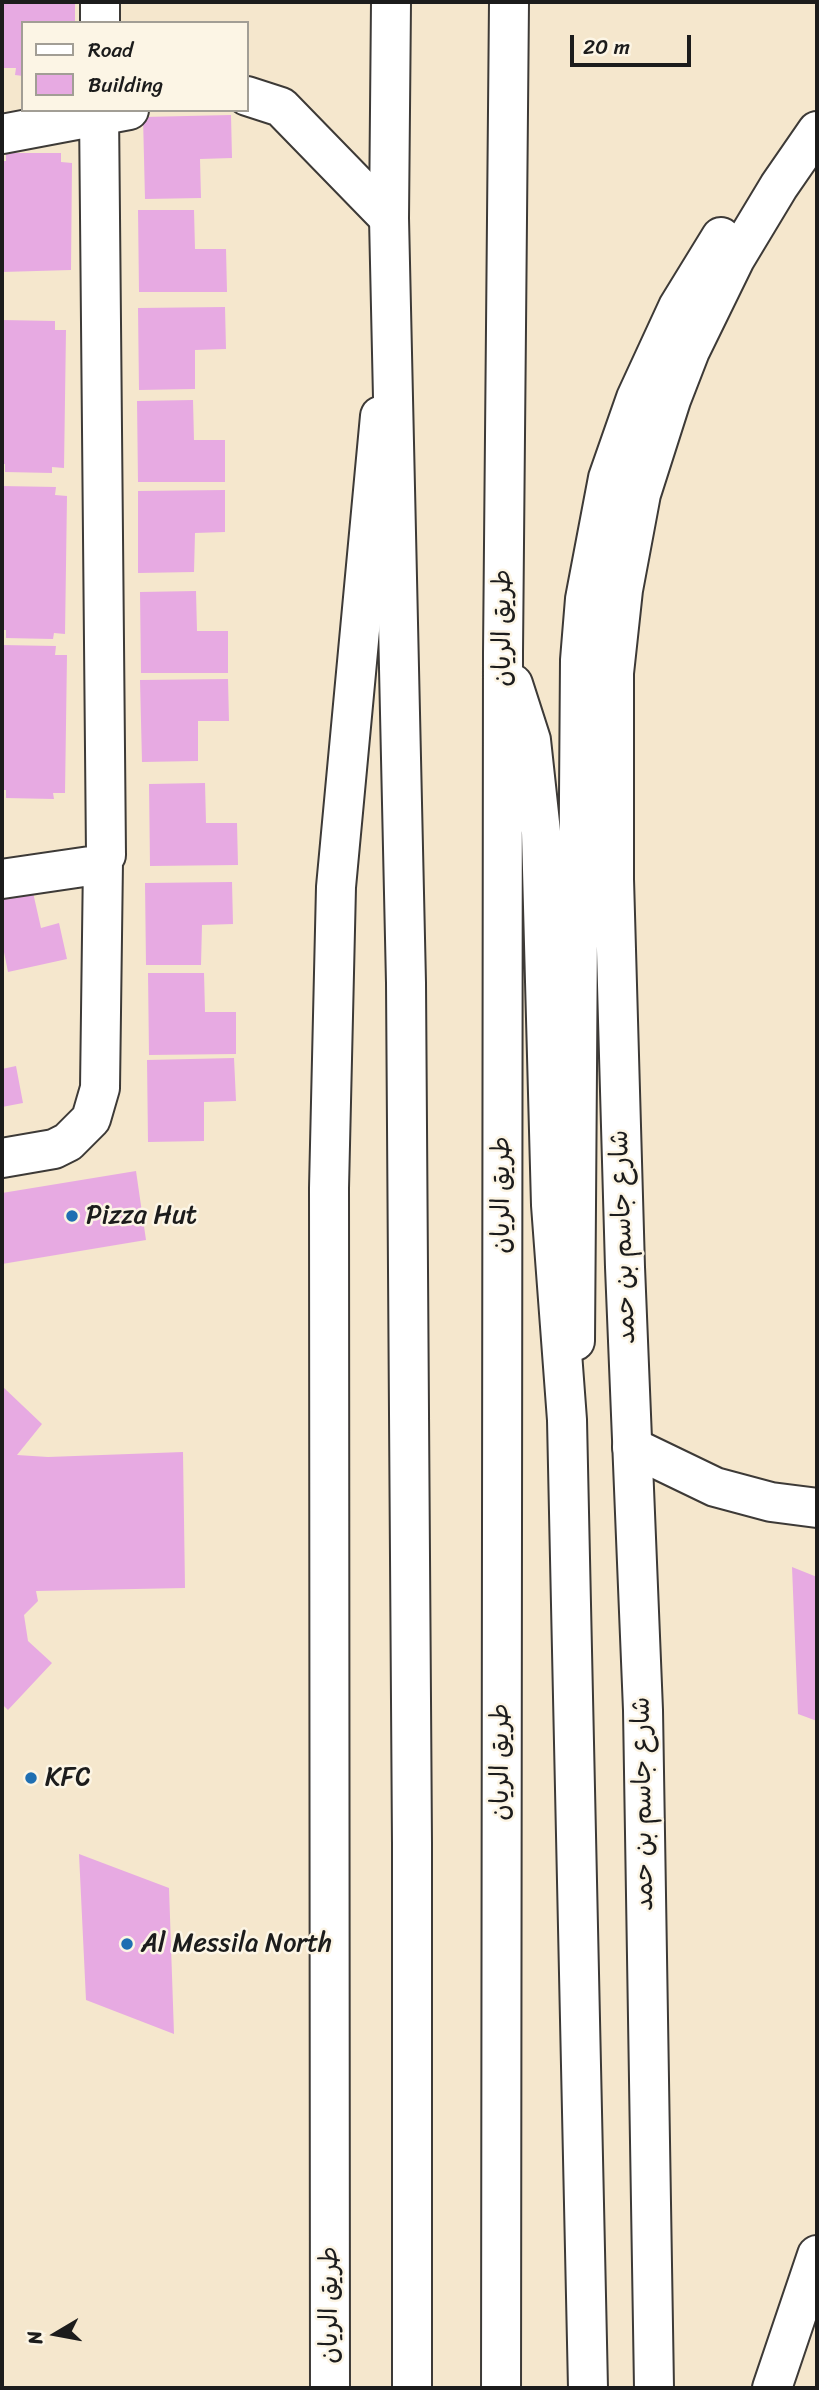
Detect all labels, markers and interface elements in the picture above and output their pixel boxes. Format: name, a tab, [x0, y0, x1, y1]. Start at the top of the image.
legend	[21, 21, 248, 112]
scale bar	[574, 21, 695, 65]
text: 20 m	[583, 28, 630, 66]
text: Road	[88, 31, 133, 69]
text: Building	[88, 66, 163, 104]
street label: طريق الريان	[487, 569, 519, 687]
street label: شارع جاسم بن حمد	[605, 1129, 643, 1345]
street label: طريق الريان	[486, 1136, 518, 1254]
place label: Pizza Hut	[86, 1200, 197, 1232]
marker: Pizza Hut	[64, 1208, 80, 1224]
street label: شارع جاسم بن حمد	[627, 1697, 661, 1911]
street label: طريق الريان	[485, 1703, 517, 1821]
place label: KFC	[45, 1762, 91, 1794]
marker: KFC	[23, 1770, 39, 1786]
place label: Al Messila North	[141, 1928, 332, 1960]
marker: Al Messila North	[119, 1936, 135, 1952]
street label: طريق الريان	[314, 2246, 346, 2364]
north arrow	[21, 2299, 91, 2369]
text: N	[17, 2328, 52, 2347]

